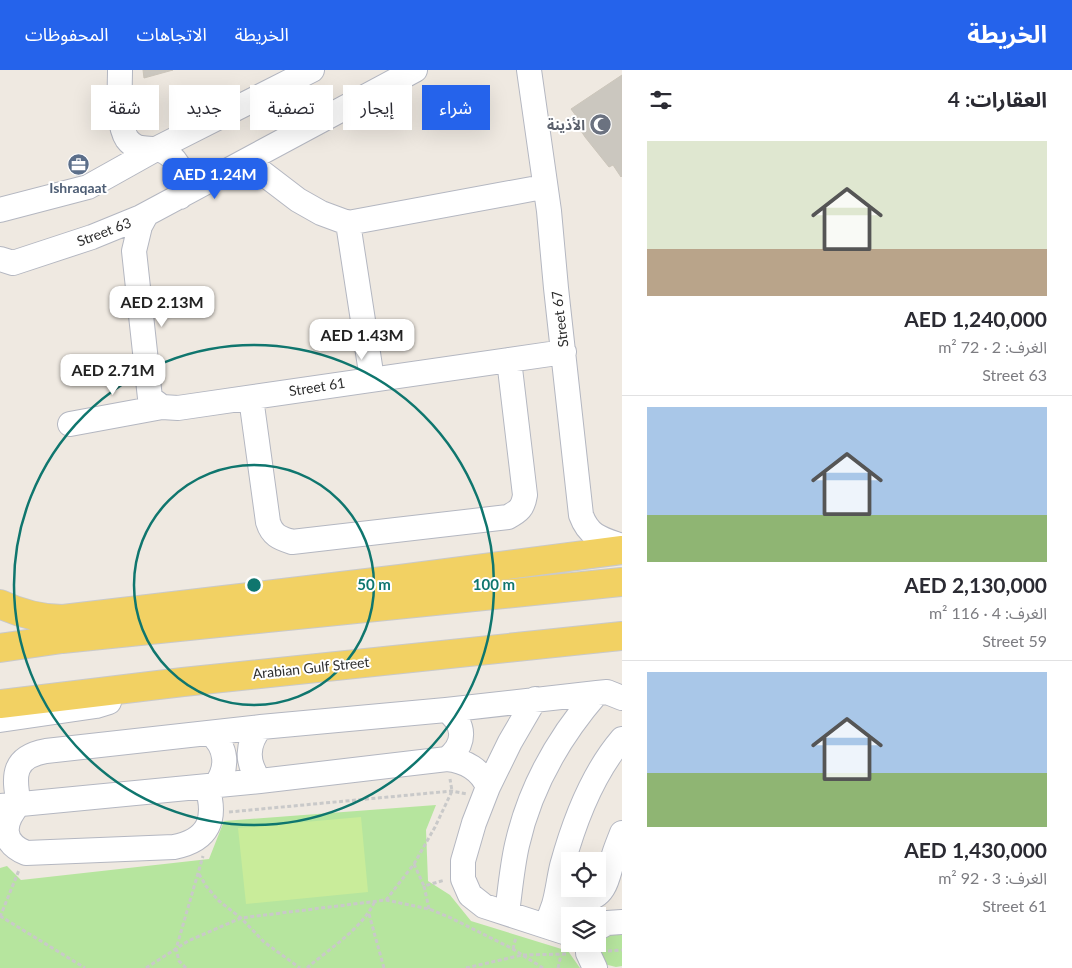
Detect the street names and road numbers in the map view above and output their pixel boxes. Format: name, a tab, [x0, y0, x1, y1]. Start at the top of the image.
street label: Street 63	[74, 213, 133, 250]
street label: Street 67	[548, 290, 571, 348]
street label: Street 61	[288, 374, 346, 399]
street label: Arabian Gulf Street	[252, 653, 370, 682]

